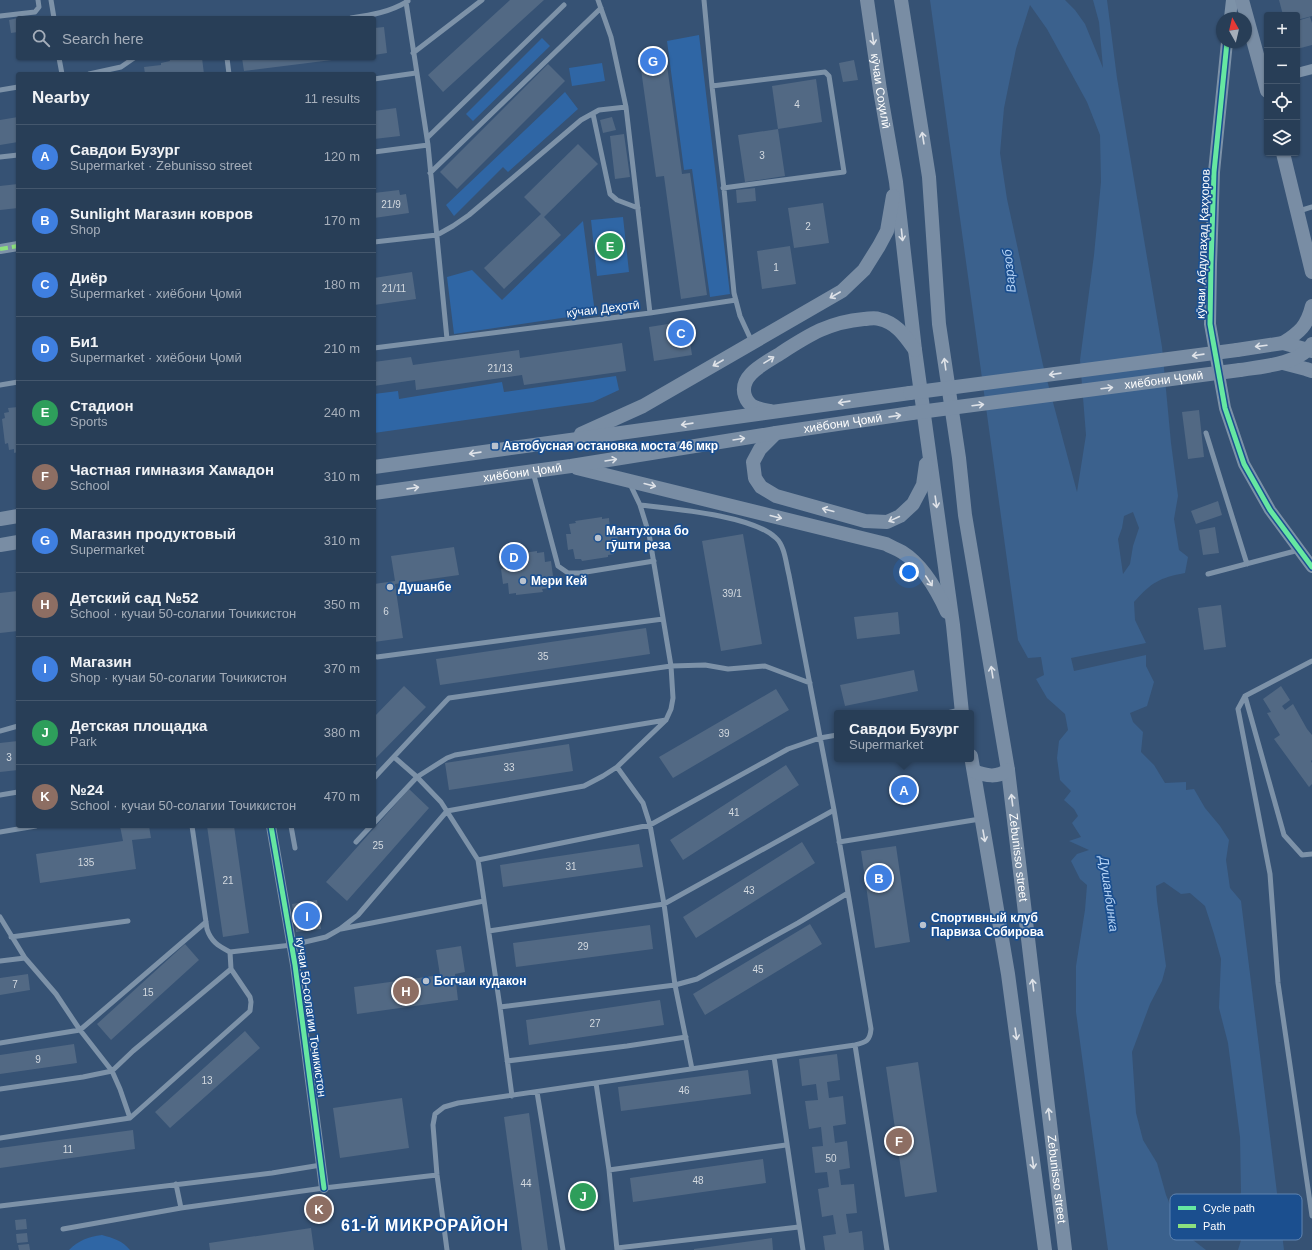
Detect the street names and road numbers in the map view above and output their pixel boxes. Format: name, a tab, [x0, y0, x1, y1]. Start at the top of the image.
street label: кӯчаи Соҳилӣ	[868, 52, 894, 130]
street label: кӯчаи Абдулаҳад Қаҳҳоров	[1193, 169, 1213, 319]
street label: кӯчаи Деҳотӣ	[566, 298, 640, 320]
street label: хиёбони Ҷомӣ	[1124, 368, 1204, 392]
street label: хиёбони Ҷомӣ	[803, 410, 883, 436]
street label: хиёбони Ҷомӣ	[482, 460, 563, 485]
street label: Zebunisso street	[1006, 813, 1031, 903]
street label: кучаи 50-солагии Точикистон	[293, 936, 329, 1098]
street label: Zebunisso street	[1044, 1134, 1069, 1225]

